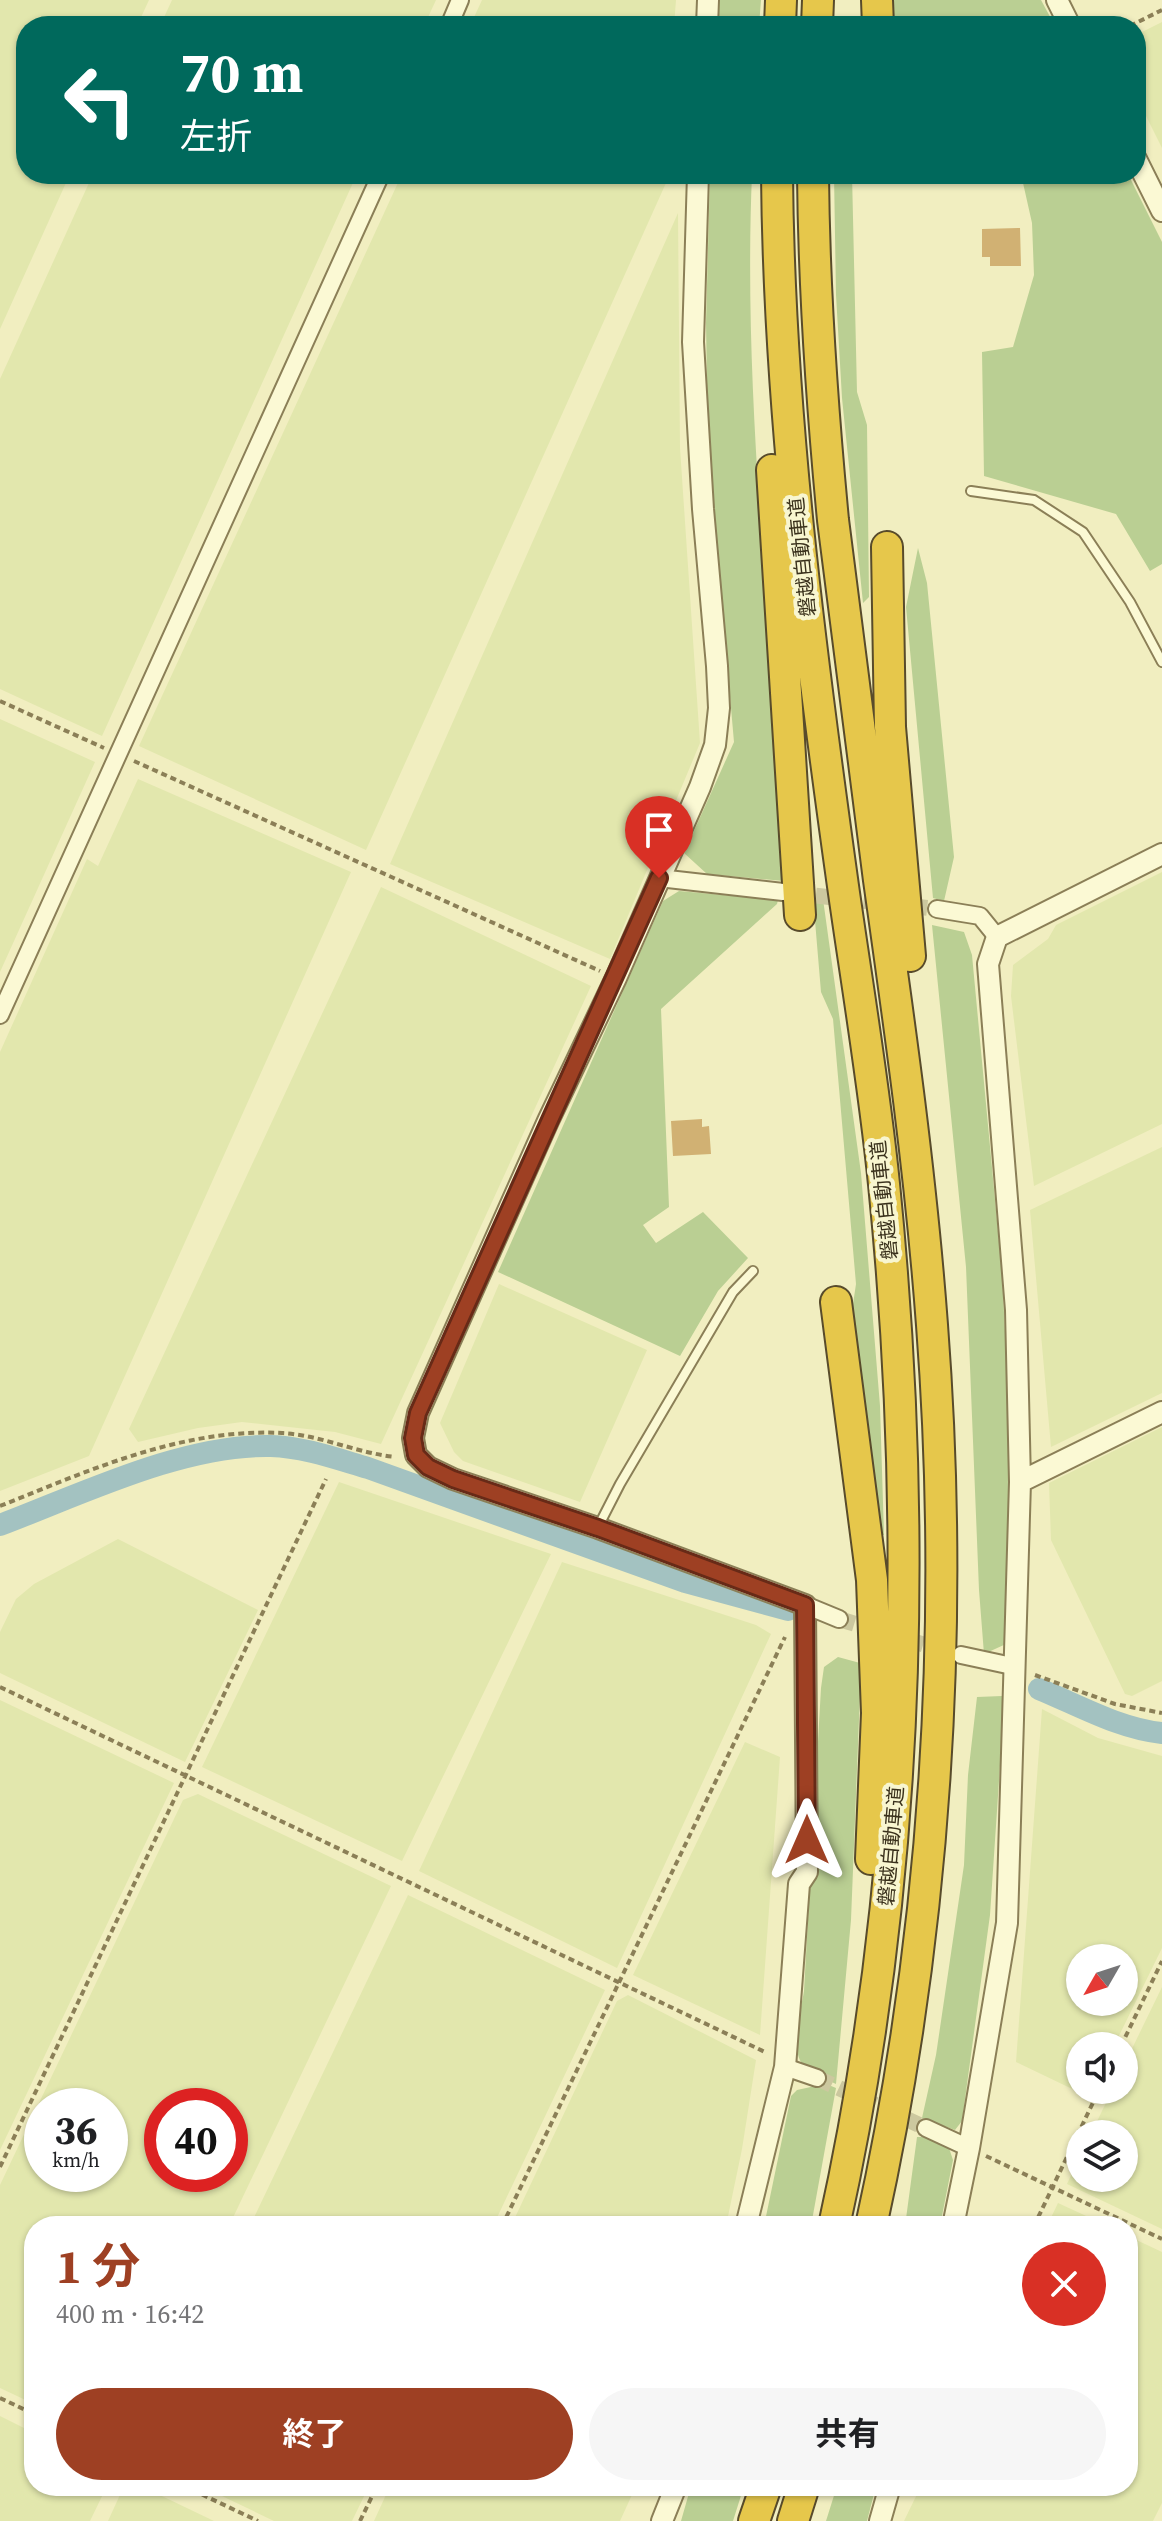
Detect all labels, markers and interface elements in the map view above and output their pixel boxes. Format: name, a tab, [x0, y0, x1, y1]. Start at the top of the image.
text: 70 m	[180, 34, 303, 111]
icon: left	[48, 48, 152, 152]
text: 左折	[180, 112, 252, 161]
street label: 磐越自動車道	[782, 496, 822, 618]
pin	[625, 796, 693, 878]
icon: arrive	[637, 808, 681, 852]
street label: 磐越自動車道	[864, 1139, 904, 1261]
street label: 磐越自動車道	[872, 1785, 910, 1907]
position arrow	[765, 1798, 849, 1882]
north arrow	[1066, 1944, 1138, 2016]
map controls	[1066, 1944, 1138, 2192]
button: sound	[1066, 2032, 1138, 2104]
speed limit sign: 40	[144, 2088, 248, 2192]
text: 36	[54, 2103, 98, 2157]
button: layers	[1066, 2120, 1138, 2192]
text: km/h	[52, 2146, 100, 2174]
text: 1 分	[56, 2233, 140, 2299]
button: close	[1022, 2242, 1106, 2326]
text: 400 m · 16:42	[56, 2296, 204, 2332]
button: 終了	[56, 2388, 573, 2480]
button: 共有	[589, 2388, 1106, 2480]

